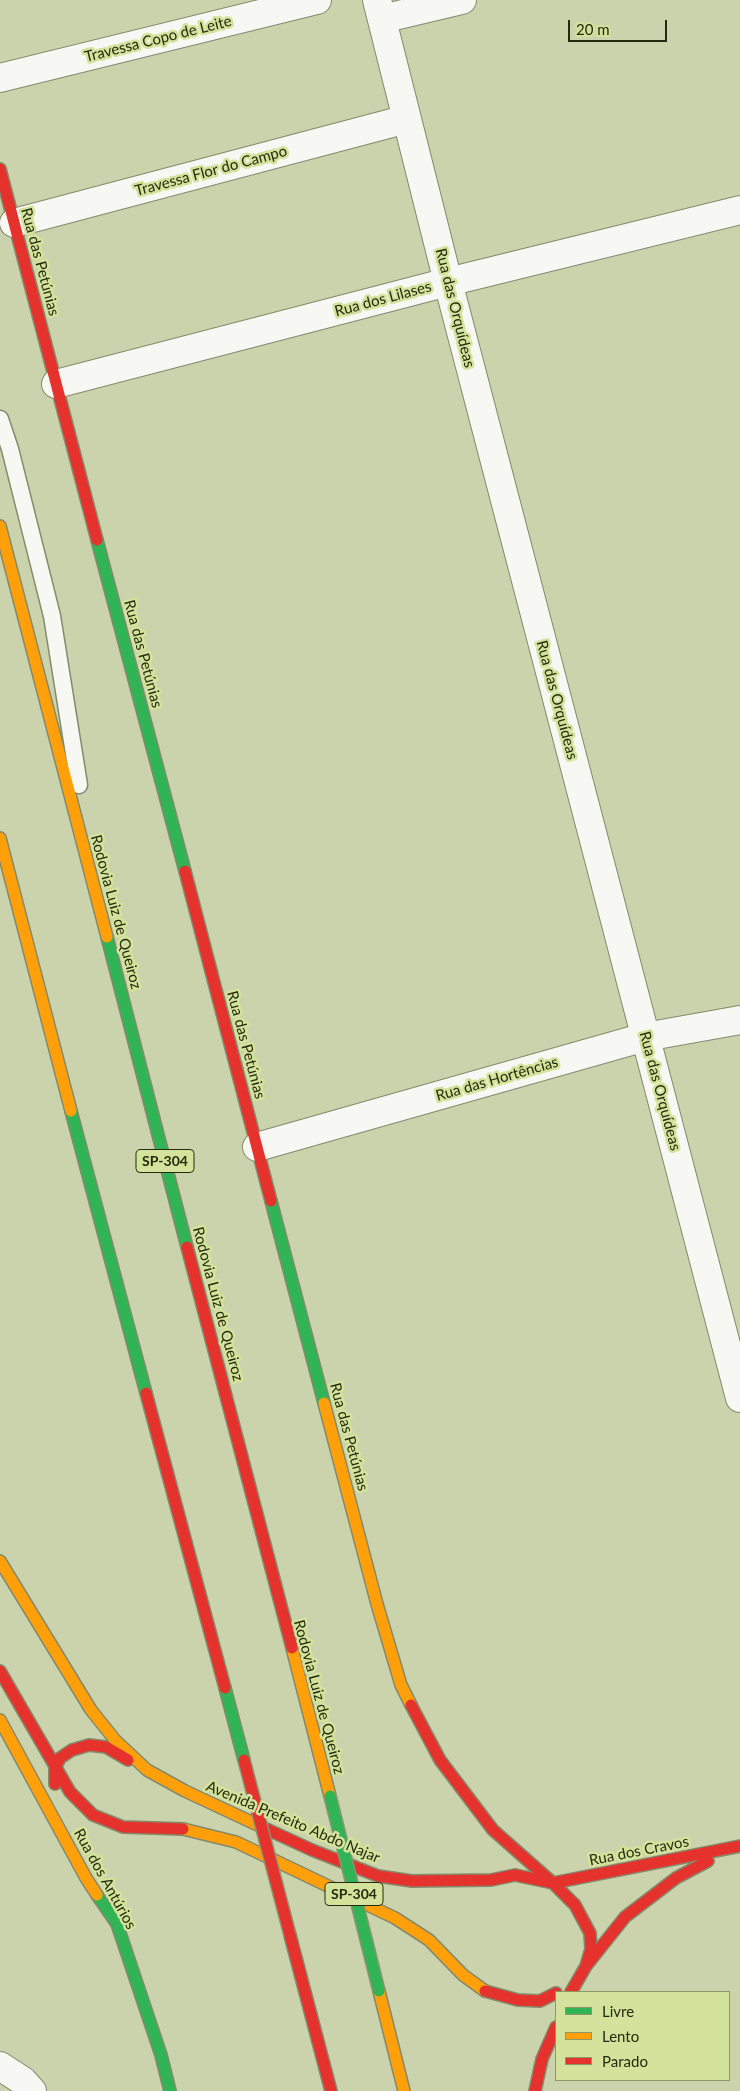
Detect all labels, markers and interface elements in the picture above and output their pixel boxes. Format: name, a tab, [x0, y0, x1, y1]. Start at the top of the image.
scale bar	[570, 10, 669, 42]
street label: Travessa Copo de Leite	[83, 12, 233, 66]
text: 20 m	[576, 20, 610, 38]
street label: Travessa Flor do Campo	[133, 142, 289, 200]
street label: Rua das Petúnias	[17, 206, 63, 318]
street label: Rua das Orquídeas	[431, 246, 479, 370]
street label: Rua dos Lilases	[333, 277, 433, 321]
street label: Rua das Petúnias	[120, 598, 166, 710]
street label: Rua das Orquídeas	[532, 638, 582, 762]
street label: Rodovia Luiz de Queiroz	[87, 833, 145, 991]
street label: Rua das Petúnias	[223, 989, 269, 1101]
street label: Rua das Orquídeas	[635, 1029, 685, 1153]
street label: Rua das Hortências	[434, 1053, 560, 1105]
road number: SP-304	[136, 1150, 194, 1172]
street label: Rodovia Luiz de Queiroz	[189, 1225, 247, 1383]
street label: Rua das Petúnias	[326, 1381, 372, 1493]
street label: Rodovia Luiz de Queiroz	[290, 1618, 348, 1776]
street label: Avenida Prefeito Abdo Najar	[203, 1777, 383, 1867]
street label: Rua dos Antúrios	[70, 1826, 140, 1932]
street label: Rua dos Cravos	[588, 1833, 690, 1869]
road number: SP-304	[325, 1882, 383, 1906]
legend	[555, 1991, 730, 2081]
text: Livre	[602, 2002, 634, 2020]
text: Lento	[602, 2027, 639, 2045]
text: Parado	[602, 2052, 648, 2070]

